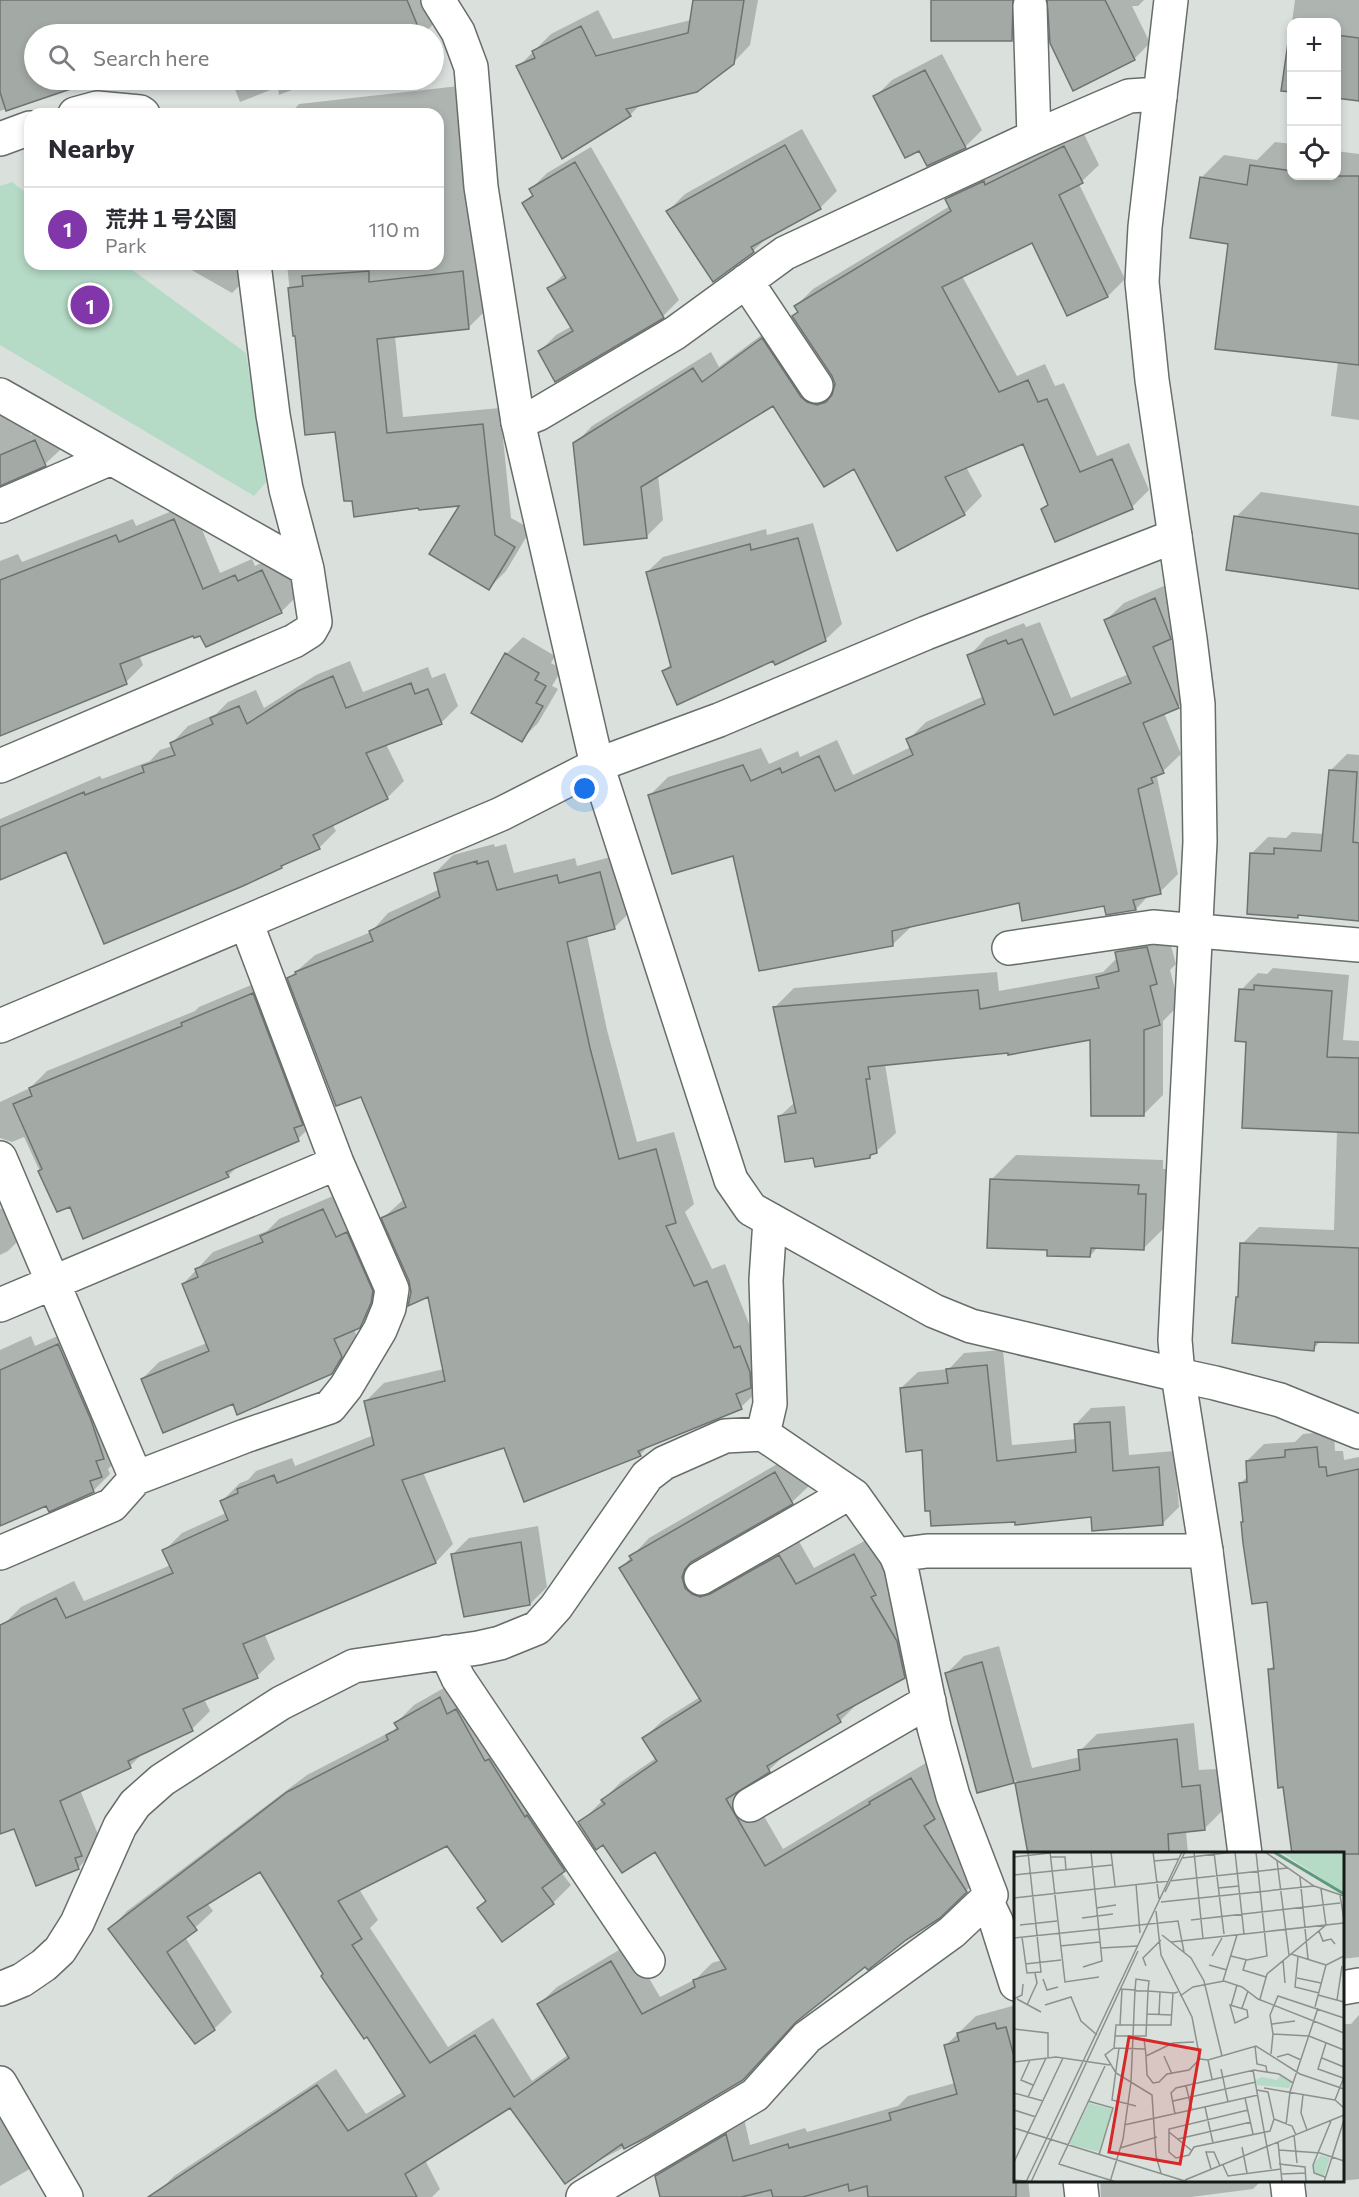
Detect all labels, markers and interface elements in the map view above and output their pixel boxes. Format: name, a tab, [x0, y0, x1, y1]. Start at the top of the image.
map controls	[1287, 18, 1341, 180]
button: +	[1287, 18, 1341, 72]
search box	[24, 24, 444, 90]
icon: search	[45, 41, 78, 74]
text: Search here	[93, 44, 209, 71]
button: −	[1287, 72, 1341, 126]
button: locate	[1287, 126, 1341, 180]
text: Nearby	[48, 132, 135, 163]
text: 荒井１号公園	[105, 205, 237, 232]
text: 1	[63, 217, 72, 241]
text: 110 m	[369, 217, 420, 241]
text: Park	[105, 233, 147, 257]
pin: 1	[70, 282, 110, 328]
your location	[570, 774, 599, 803]
inset map	[1014, 1852, 1344, 2182]

